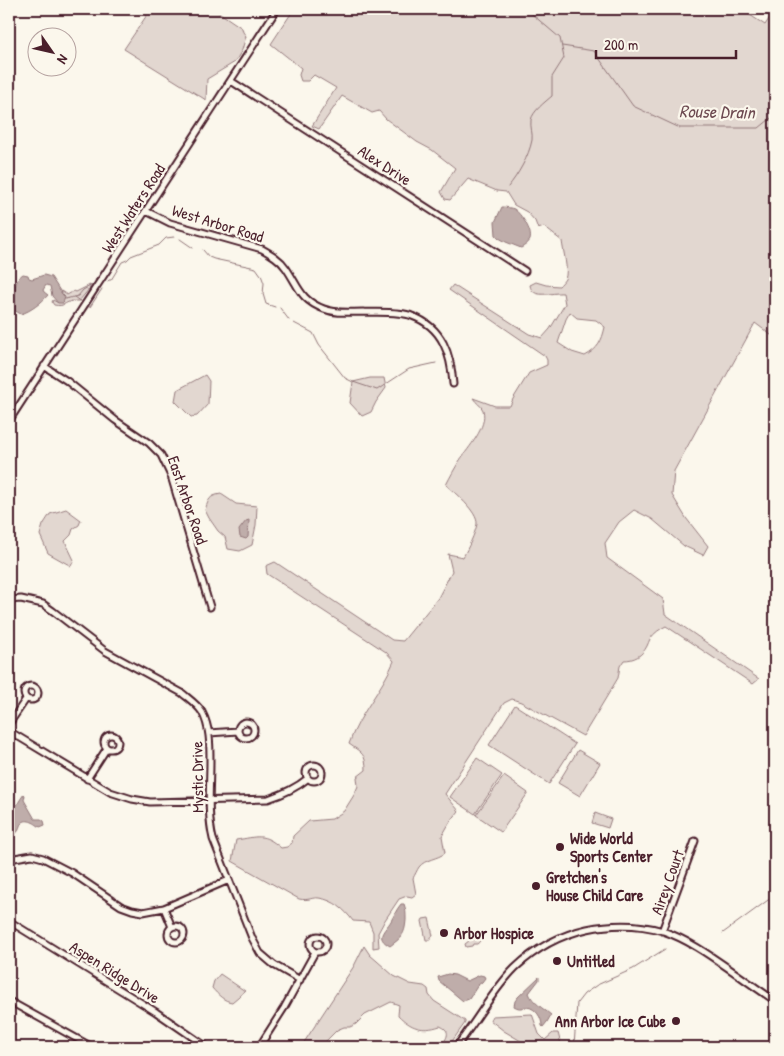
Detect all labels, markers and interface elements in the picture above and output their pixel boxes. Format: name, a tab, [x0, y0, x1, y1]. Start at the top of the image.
north arrow	[28, 28, 78, 78]
scale bar	[596, 28, 736, 60]
text: 200 m	[604, 34, 638, 55]
text: N	[53, 51, 73, 68]
water label: Rouse Drain	[679, 98, 757, 125]
street label: Alex Drive	[354, 140, 416, 191]
street label: West Waters Road	[96, 159, 170, 257]
street label: West Arbor Road	[170, 199, 266, 247]
street label: East Arbor Road	[163, 453, 213, 547]
street label: Mystic Drive	[185, 740, 209, 813]
place label: Wide World Sports Center	[570, 827, 653, 868]
marker: Wide World Sports Center	[554, 841, 566, 853]
street label: Airey Court	[645, 846, 689, 918]
place label: Gretchen's House Child Care	[546, 866, 644, 906]
marker: Gretchen's House Child Care	[530, 880, 542, 892]
place label: Arbor Hospice	[454, 922, 535, 945]
marker: Arbor Hospice	[438, 927, 450, 939]
street label: Aspen Ridge Drive	[66, 936, 165, 1009]
place label: Untitled	[567, 950, 615, 972]
marker: Untitled	[551, 955, 563, 967]
place label: Ann Arbor Ice Cube	[555, 1010, 667, 1032]
marker: Ann Arbor Ice Cube	[670, 1015, 682, 1027]

